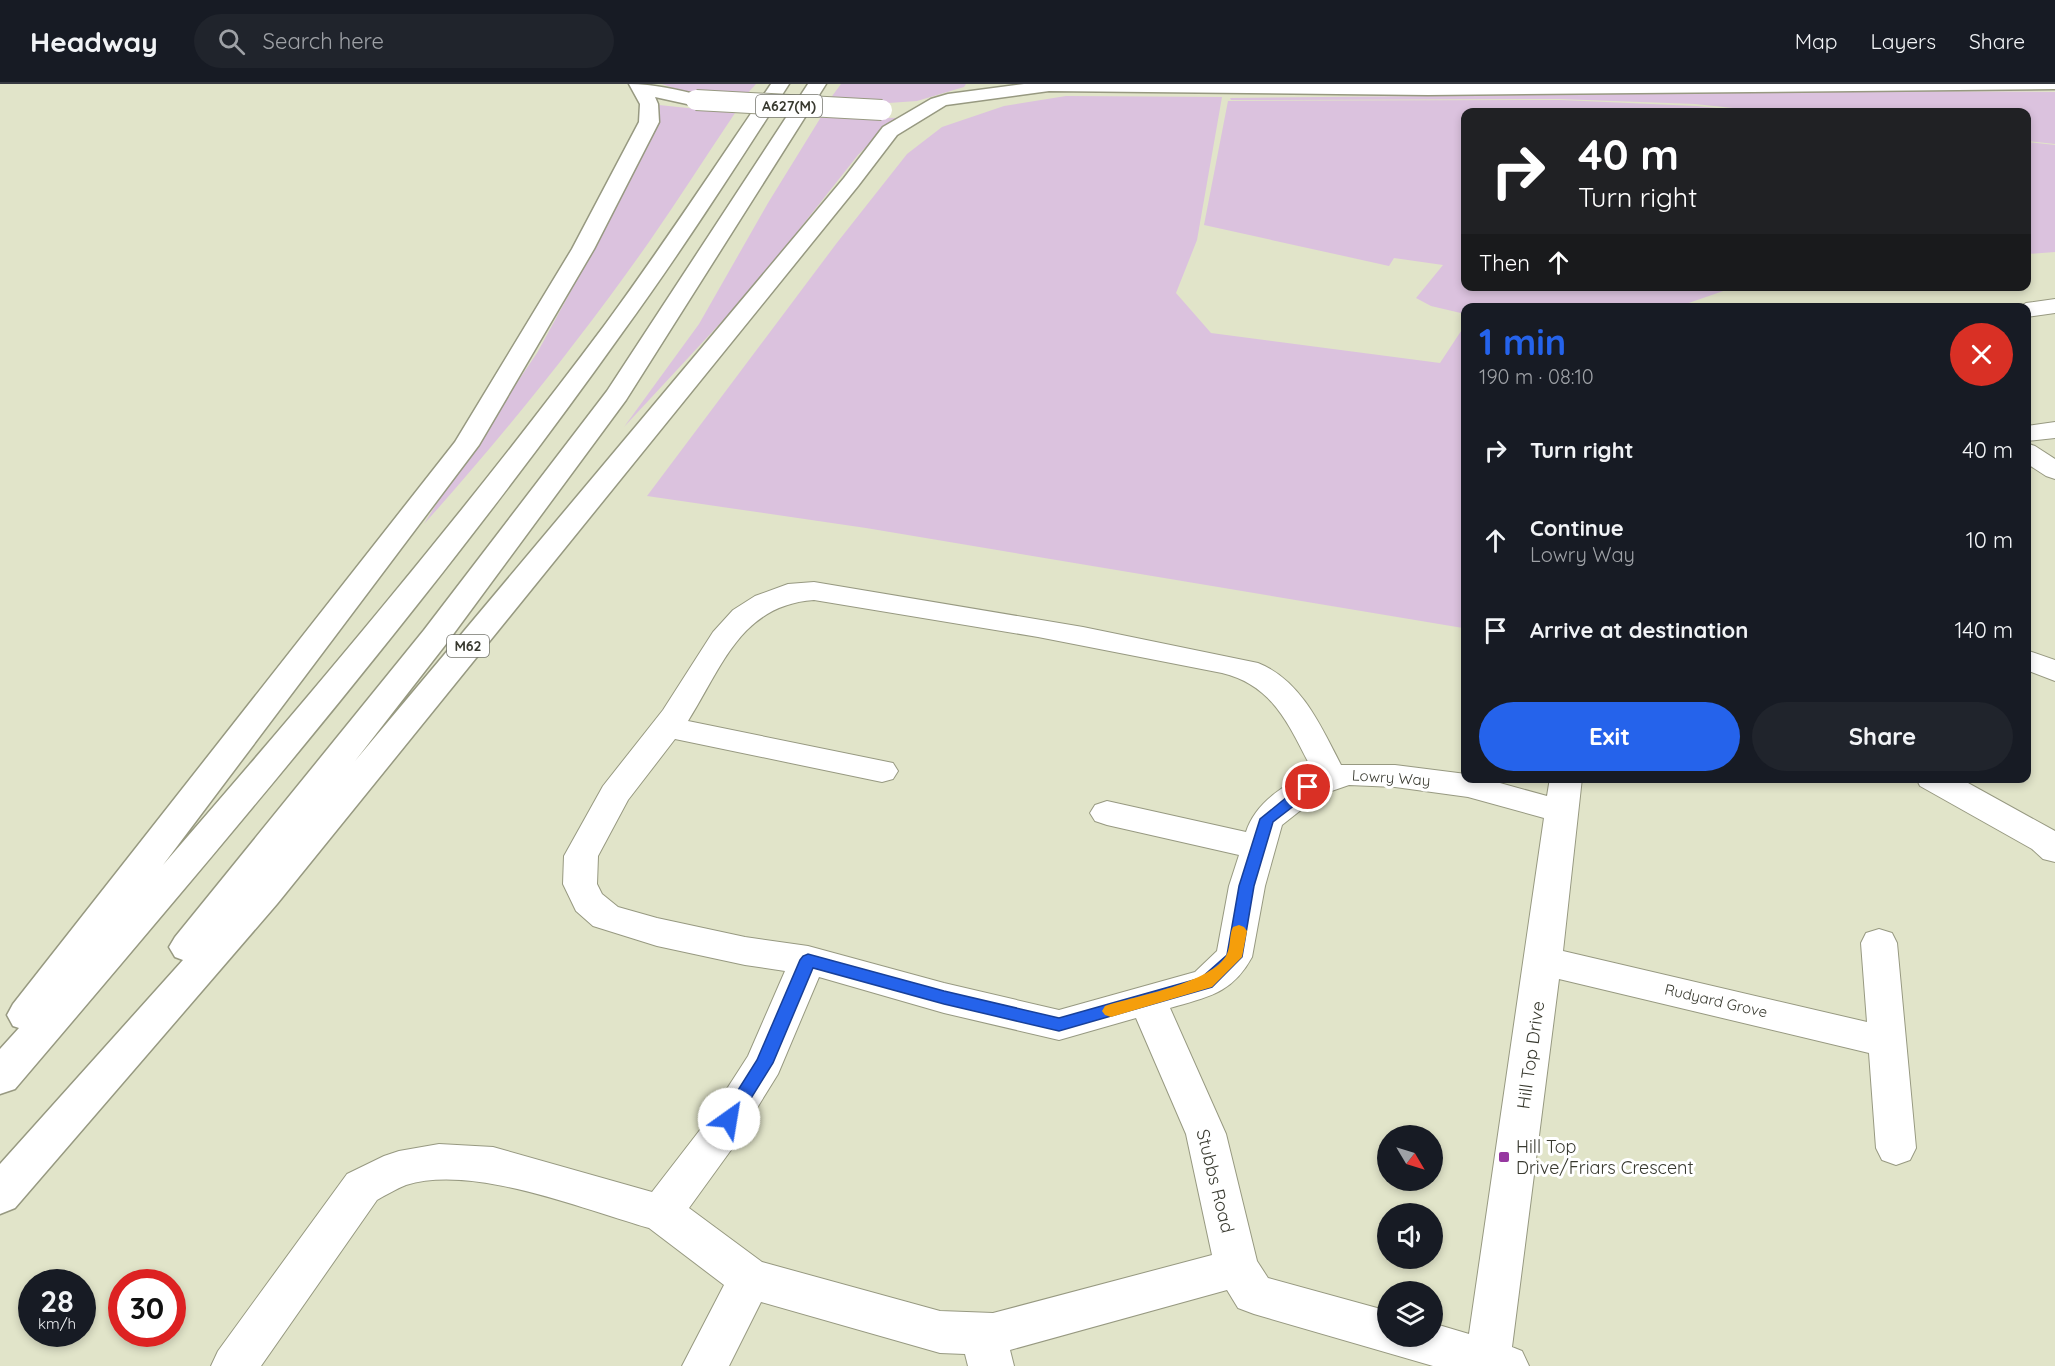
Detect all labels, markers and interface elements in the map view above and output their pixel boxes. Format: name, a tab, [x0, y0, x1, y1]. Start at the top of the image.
search box	[194, 14, 614, 68]
text: Headway	[30, 24, 158, 59]
icon: search	[215, 25, 248, 58]
text: Search here	[263, 27, 384, 55]
text: Map	[1795, 28, 1838, 54]
text: Layers	[1871, 28, 1936, 54]
text: Share	[1969, 28, 2025, 54]
road number: A627(M)	[756, 95, 822, 117]
text: 40 m	[1578, 128, 1679, 181]
icon: right	[1479, 132, 1557, 210]
text: Turn right	[1578, 180, 1697, 214]
icon: ahead	[1542, 246, 1575, 279]
text: Then	[1479, 249, 1530, 277]
text: 1 min	[1479, 319, 1566, 364]
button: close	[1950, 323, 2013, 386]
text: 190 m · 08:10	[1479, 364, 1594, 389]
icon: right	[1479, 434, 1512, 467]
text: Turn right	[1530, 436, 1634, 464]
text: 40 m	[1962, 436, 2013, 464]
text: Continue	[1530, 514, 1624, 542]
icon: ahead	[1479, 524, 1512, 557]
text: 10 m	[1966, 526, 2013, 554]
text: Lowry Way	[1530, 542, 1635, 567]
icon: arrive	[1479, 614, 1512, 647]
text: Arrive at destination	[1530, 616, 1748, 644]
text: 140 m	[1954, 616, 2013, 644]
road number: M62	[447, 635, 489, 657]
button: Exit	[1479, 702, 1740, 771]
button: Share	[1752, 702, 2013, 771]
pin	[1282, 761, 1333, 812]
street label: Lowry Way	[1351, 765, 1431, 790]
icon: arrive	[1291, 770, 1324, 803]
street label: Rudyard Grove	[1663, 979, 1769, 1022]
street label: Hill Top Drive	[1512, 999, 1549, 1110]
position arrow	[697, 1087, 761, 1151]
north arrow	[1377, 1125, 1443, 1191]
map controls	[1377, 1125, 1443, 1347]
street label: Stubbs Road	[1191, 1127, 1240, 1235]
place label: Hill Top Drive/Friars Crescent	[1516, 1135, 1694, 1179]
marker: Hill Top Drive/Friars Crescent	[1497, 1150, 1511, 1164]
button: sound	[1377, 1203, 1443, 1269]
speed limit sign: 30	[108, 1269, 186, 1347]
button: layers	[1377, 1281, 1443, 1347]
text: 28	[40, 1282, 74, 1320]
text: km/h	[38, 1314, 76, 1333]

